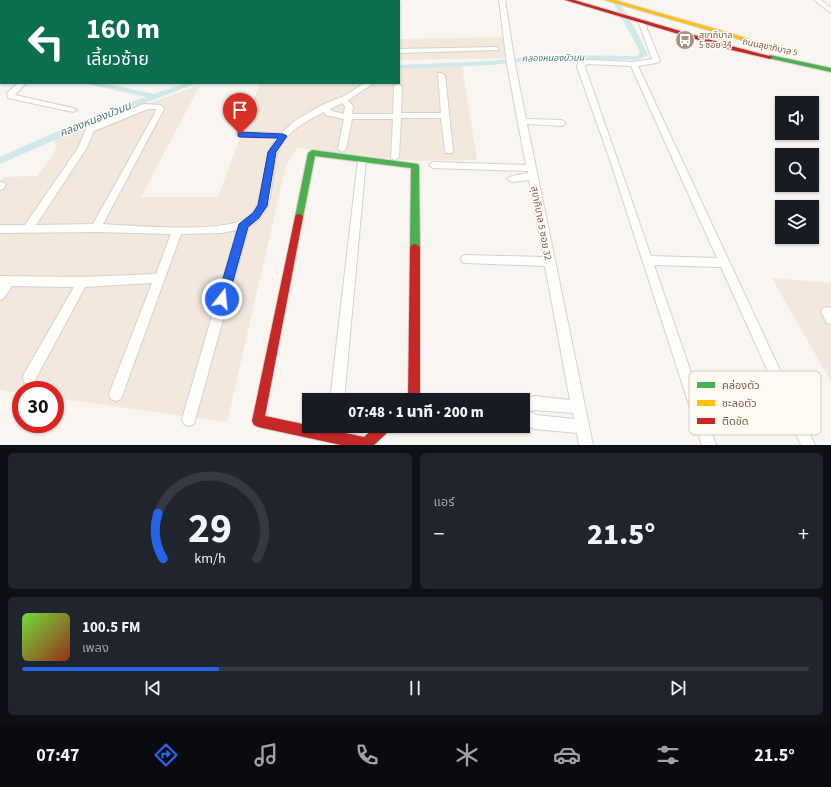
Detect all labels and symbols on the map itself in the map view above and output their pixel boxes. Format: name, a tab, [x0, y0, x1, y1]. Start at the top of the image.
bus stop icon: สุขาภิบาล 5 ซอย 34	[674, 29, 696, 51]
place label: สุขาภิบาล 5 ซอย 34	[699, 29, 732, 52]
street label: ถนนสุขาภิบาล 5	[741, 35, 799, 60]
water label: คลองหนองบัวมน	[522, 51, 585, 66]
pin	[223, 93, 257, 134]
water label: คลองหนองบัวมน	[57, 98, 134, 141]
street label: สุขาภิบาล 5 ซอย 32	[527, 185, 555, 261]
position arrow	[201, 278, 243, 320]
legend	[689, 371, 821, 435]
text: คล่องตัว	[722, 378, 760, 393]
speed limit sign: 30	[12, 381, 64, 433]
text: ชะลอตัว	[722, 396, 757, 411]
text: ติดขัด	[722, 414, 749, 429]

